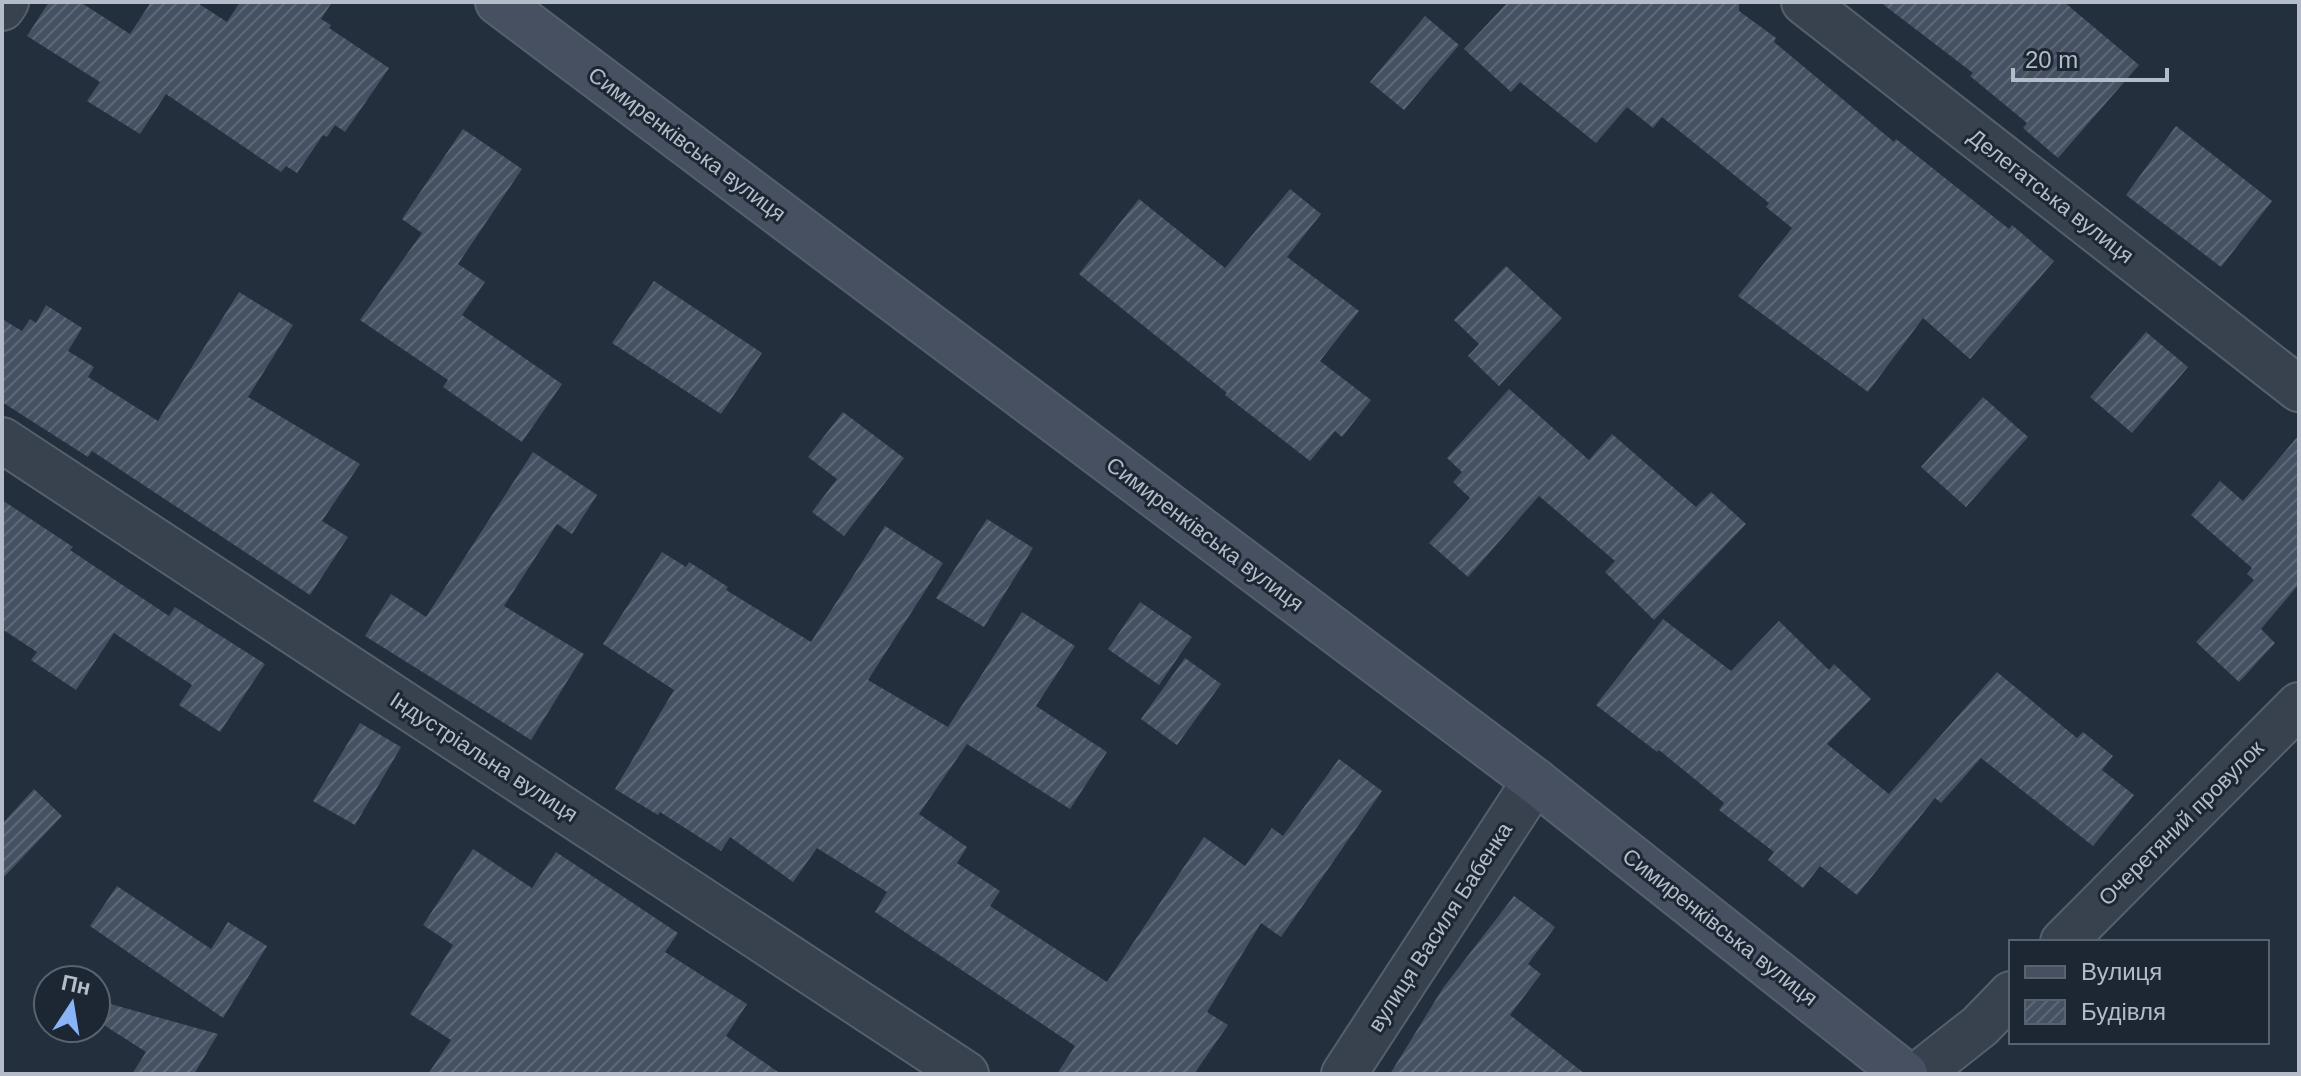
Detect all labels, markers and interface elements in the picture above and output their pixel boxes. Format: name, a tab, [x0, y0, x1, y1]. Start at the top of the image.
scale bar	[2013, 32, 2167, 82]
text: 20 m	[2025, 46, 2078, 73]
street label: Симиренківська вулиця	[583, 62, 791, 226]
street label: Делегатська вулиця	[1963, 124, 2139, 268]
street label: Симиренківська вулиця	[1101, 452, 1309, 616]
street label: Індустріальна вулиця	[386, 687, 582, 827]
street label: Очеретяний провулок	[2094, 735, 2269, 910]
street label: вулиця Василя Бабенка	[1363, 817, 1517, 1036]
street label: Симиренківська вулиця	[1618, 843, 1822, 1011]
legend	[2009, 940, 2269, 1044]
text: Вулиця	[2081, 958, 2162, 985]
north arrow	[32, 964, 112, 1044]
text: Пн	[59, 970, 93, 1000]
text: Будівля	[2081, 998, 2166, 1025]

